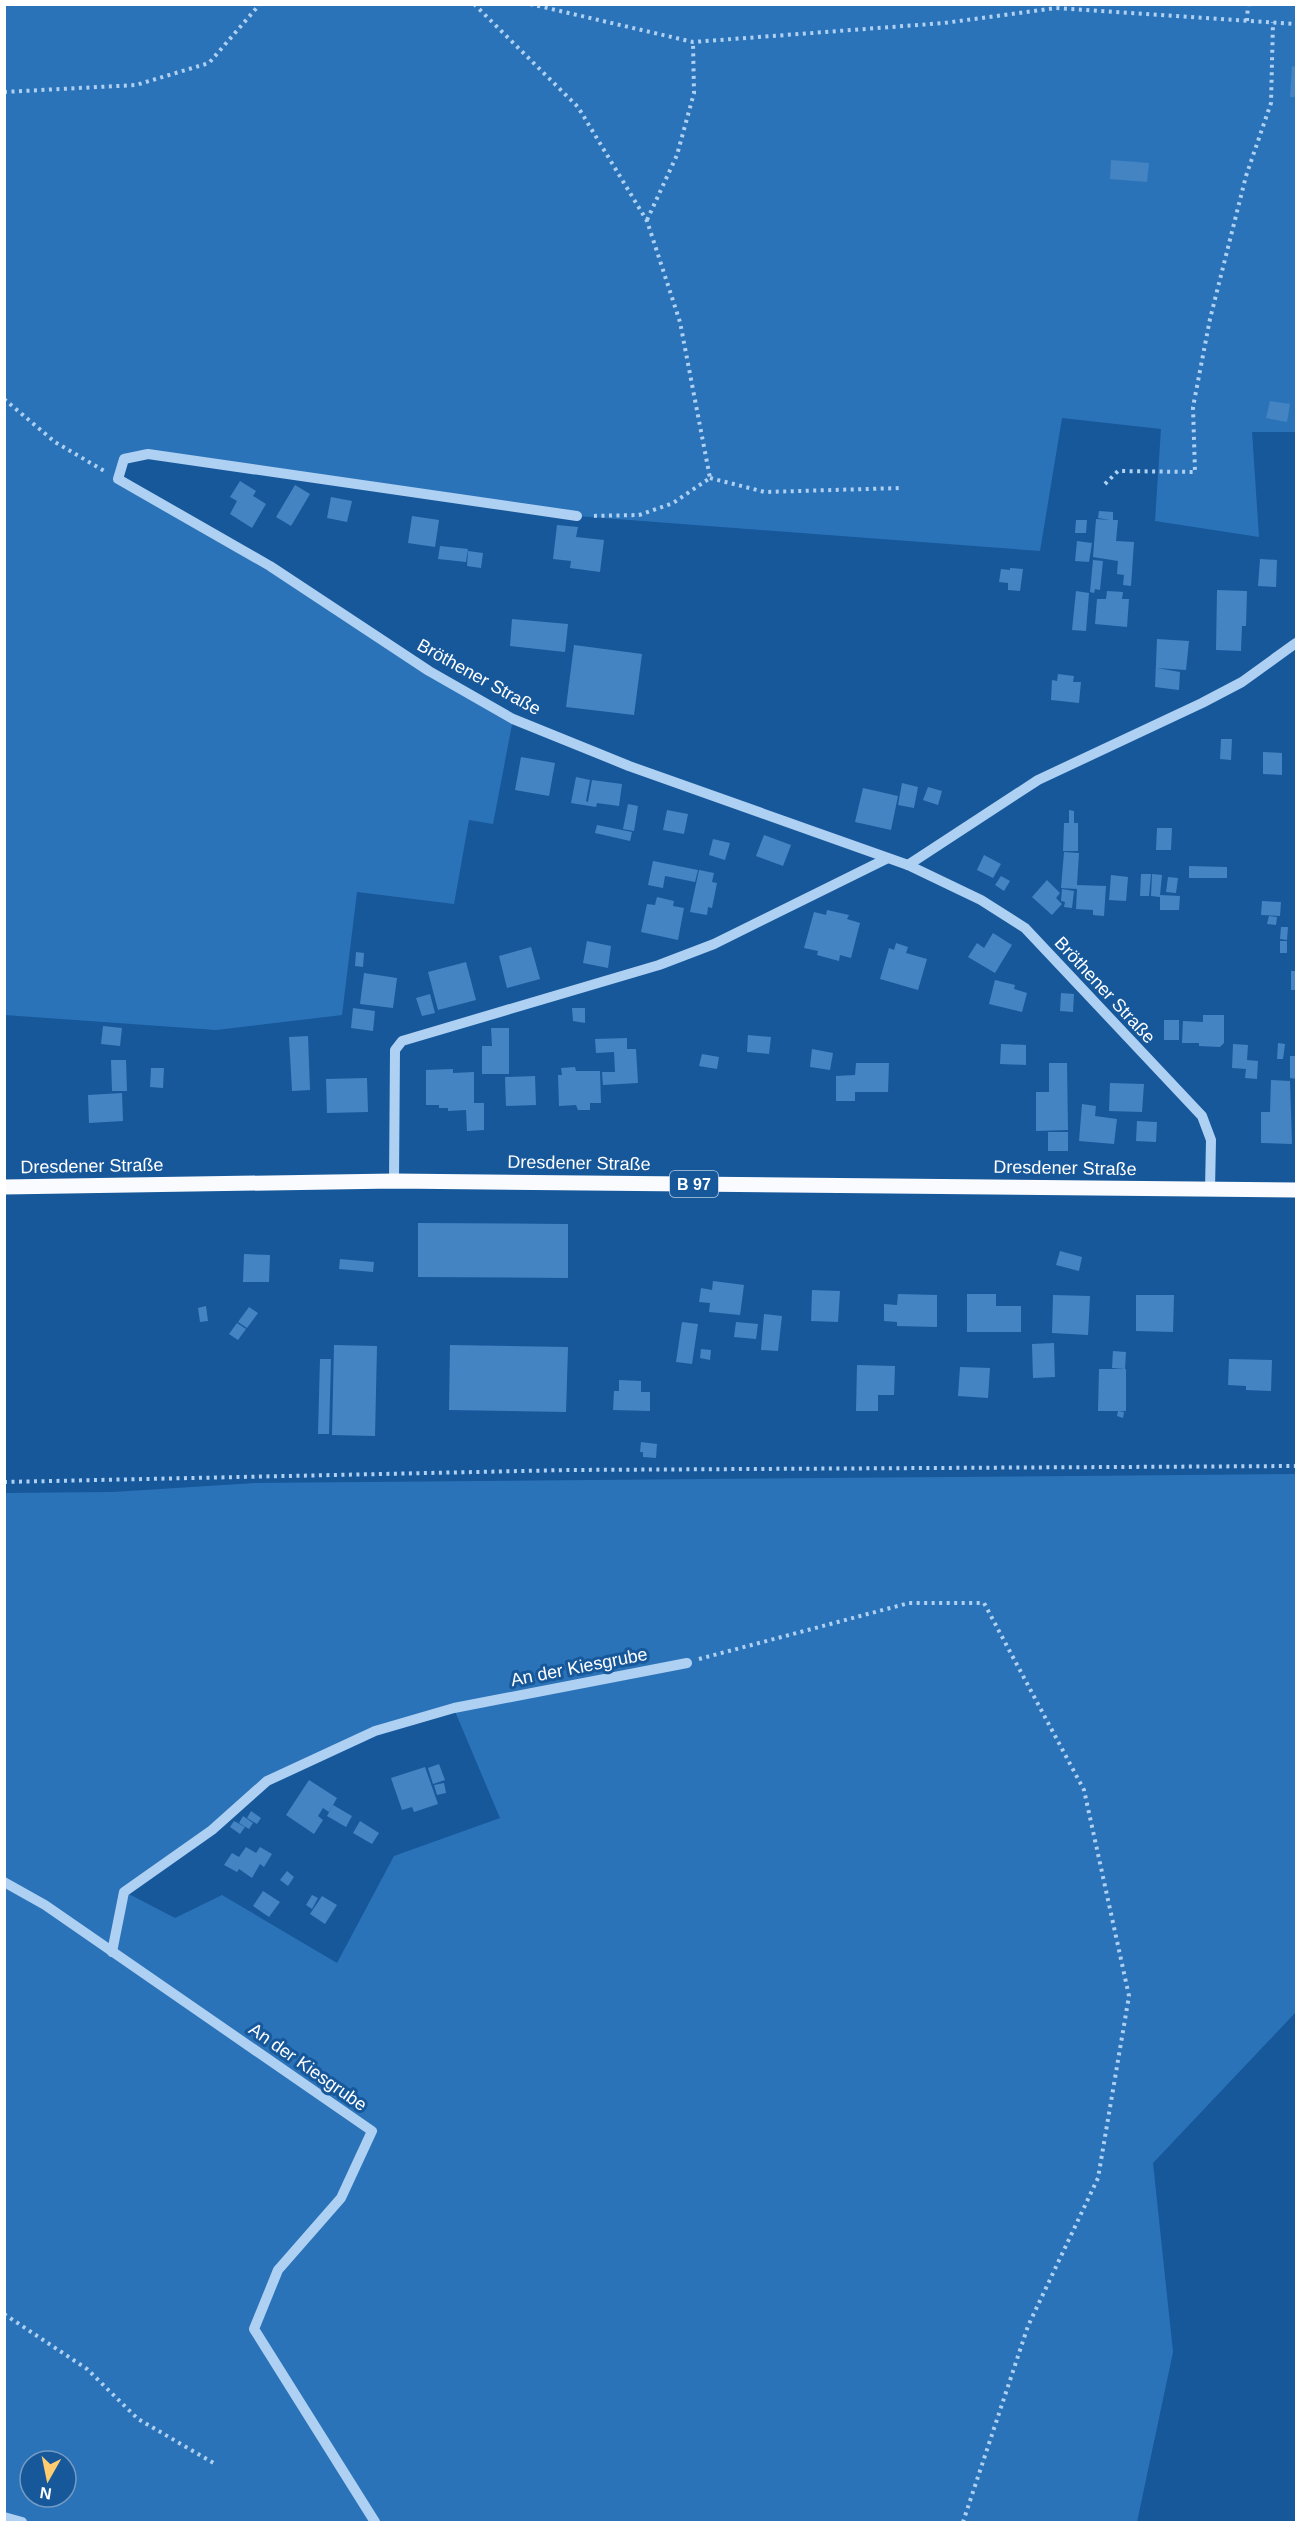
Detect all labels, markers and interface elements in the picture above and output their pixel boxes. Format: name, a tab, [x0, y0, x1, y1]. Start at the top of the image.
street label: Bröthener Straße	[414, 635, 544, 719]
street label: Bröthener Straße	[1051, 933, 1159, 1047]
street label: Dresdener Straße	[507, 1152, 651, 1174]
street label: Dresdener Straße	[20, 1155, 164, 1177]
street label: Dresdener Straße	[993, 1157, 1137, 1179]
road number: B 97	[670, 1171, 718, 1197]
street label: An der Kiesgrube	[509, 1644, 649, 1690]
street label: An der Kiesgrube	[245, 2019, 371, 2115]
north arrow	[18, 2449, 78, 2509]
text: N	[39, 2484, 53, 2503]

